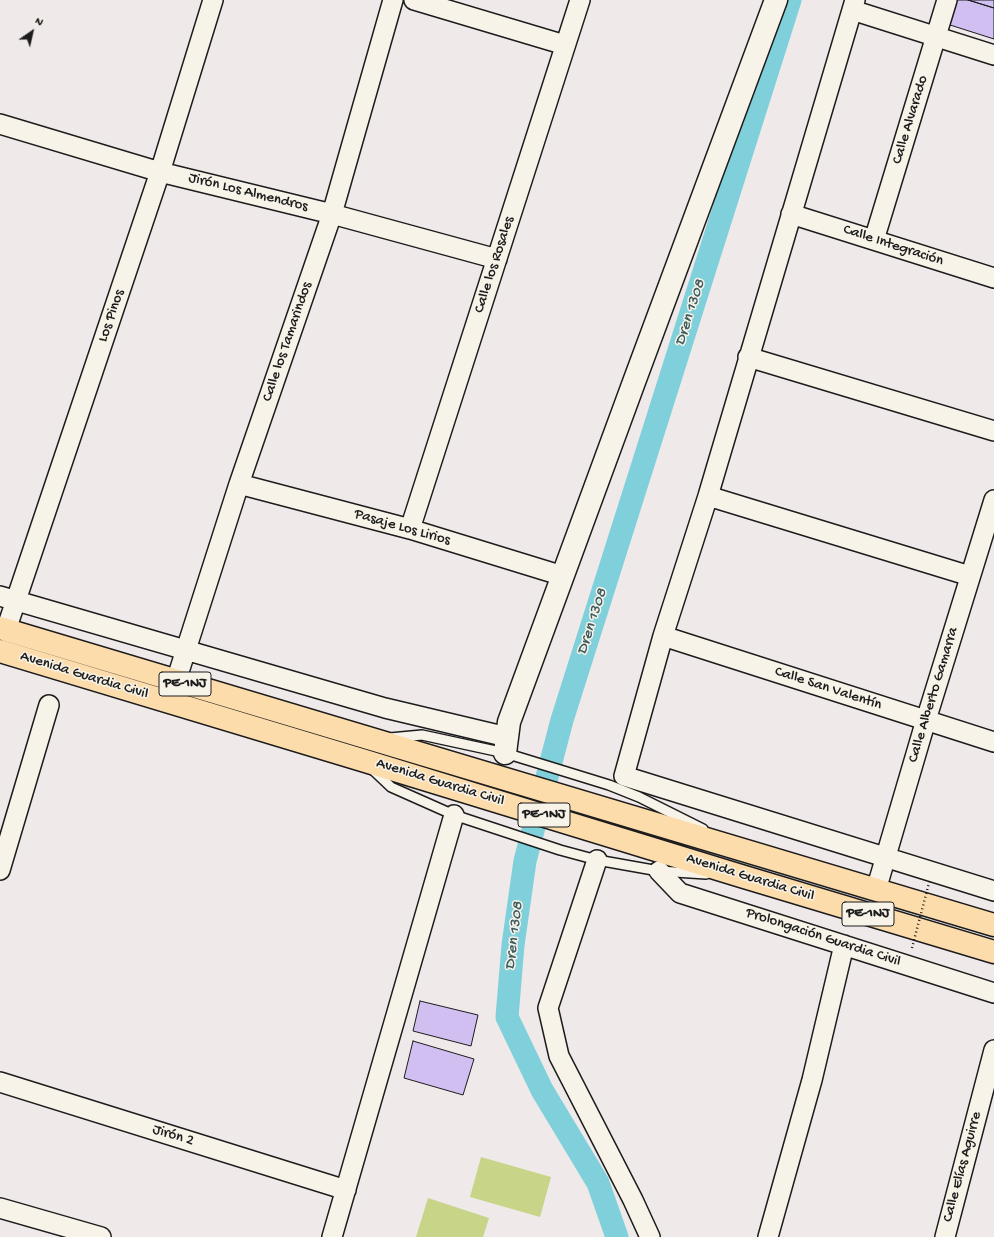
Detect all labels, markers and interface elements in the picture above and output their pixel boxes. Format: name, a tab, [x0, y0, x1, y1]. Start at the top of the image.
north arrow	[12, 12, 52, 52]
text: N	[32, 15, 45, 29]
street label: Calle Alvarado	[889, 74, 933, 166]
street label: Jirón Los Almendros	[186, 169, 310, 217]
street label: Calle los Rosales	[471, 214, 519, 316]
street label: Calle Integración	[841, 221, 945, 271]
water label: Dren 1308	[671, 278, 711, 348]
street label: Calle los Tamarindos	[259, 280, 317, 404]
street label: Los Pinos	[95, 287, 129, 345]
street label: Pasaje Los Lirios	[352, 506, 452, 550]
water label: Dren 1308	[573, 587, 613, 657]
street label: Calle Alberto Gamarra	[905, 625, 963, 765]
street label: Avenida Guardia Civil	[18, 648, 150, 704]
street label: Calle San Valentín	[772, 663, 884, 715]
road number: PE-1NJ	[159, 672, 211, 696]
street label: Avenida Guardia Civil	[374, 755, 506, 811]
road number: PE-1NJ	[518, 803, 570, 827]
street label: Avenida Guardia Civil	[684, 850, 816, 906]
water label: Dren 1308	[501, 901, 529, 971]
road number: PE-1NJ	[842, 902, 894, 926]
street label: Prolongación Guardia Civil	[743, 904, 903, 972]
street label: Calle Elías Aguirre	[940, 1110, 986, 1224]
street label: Jirón 2	[150, 1121, 196, 1151]

